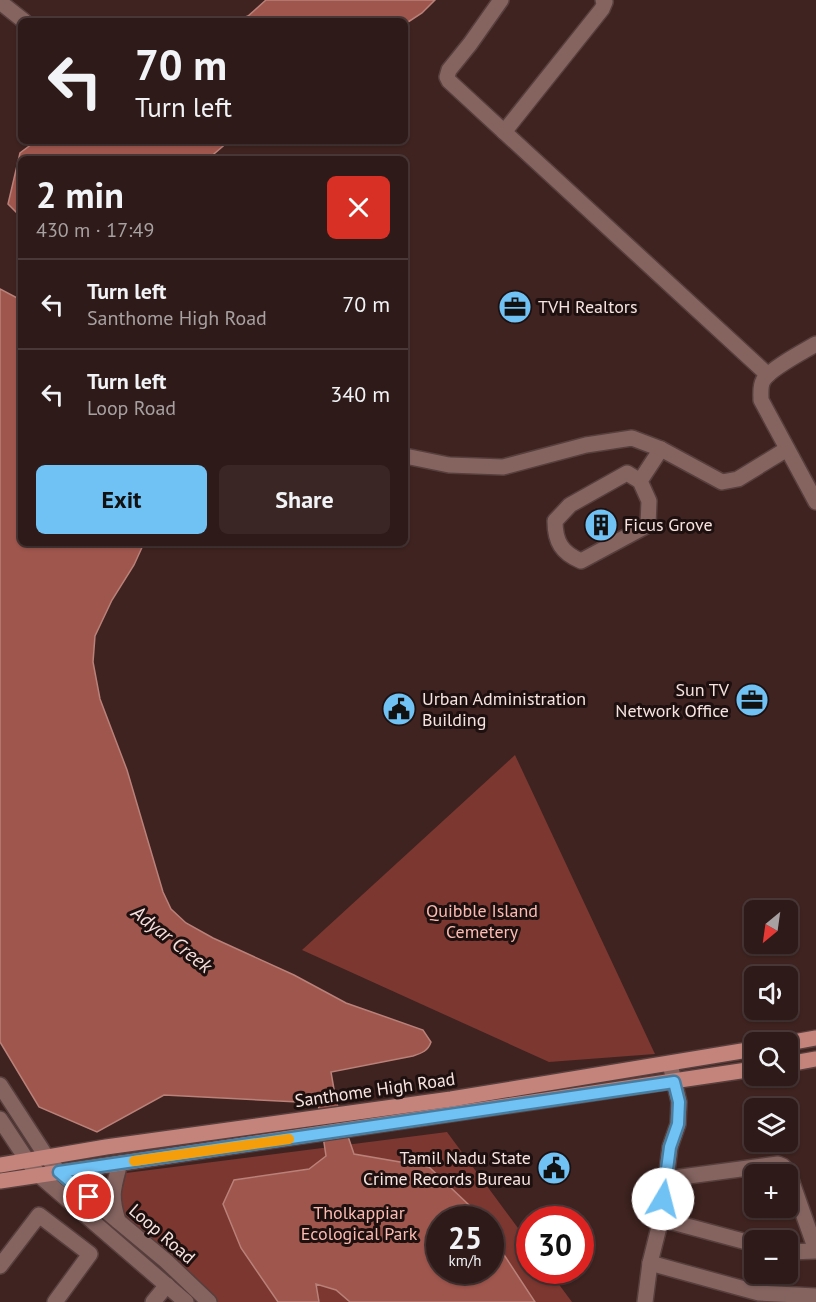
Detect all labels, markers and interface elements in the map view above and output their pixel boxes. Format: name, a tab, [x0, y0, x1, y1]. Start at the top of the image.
text: 70 m	[135, 37, 227, 92]
icon: left	[36, 42, 114, 120]
text: Turn left	[135, 90, 232, 124]
text: 2 min	[36, 171, 124, 218]
button: close	[327, 176, 390, 239]
text: 430 m · 17:49	[36, 217, 154, 243]
text: Turn left	[87, 277, 167, 305]
icon: left	[36, 288, 69, 321]
office icon: TVH Realtors	[497, 289, 533, 325]
text: 70 m	[342, 290, 390, 318]
place label: TVH Realtors	[538, 295, 638, 318]
text: Santhome High Road	[87, 305, 267, 331]
text: Turn left	[87, 367, 167, 395]
icon: left	[36, 378, 69, 411]
text: 340 m	[330, 380, 390, 408]
text: Loop Road	[87, 395, 176, 421]
button: Exit	[36, 465, 207, 534]
button: Share	[219, 465, 390, 534]
building icon: Ficus Grove	[583, 507, 619, 543]
place label: Ficus Grove	[624, 513, 713, 536]
place label: Sun TV Network Office	[615, 678, 730, 722]
office icon: Sun TV Network Office	[734, 682, 770, 718]
place label: Urban Administration Building	[422, 687, 586, 731]
public building icon: Urban Administration Building	[381, 691, 417, 727]
water label: Adyar Creek	[126, 899, 218, 979]
park label: Quibble Island Cemetery	[426, 899, 538, 943]
north arrow	[744, 900, 798, 954]
map controls	[744, 900, 798, 1284]
button: sound	[744, 966, 798, 1020]
button: search	[744, 1032, 798, 1086]
street label: Santhome High Road	[293, 1067, 457, 1112]
button: layers	[744, 1098, 798, 1152]
place label: Tamil Nadu State Crime Records Bureau	[363, 1146, 531, 1190]
public building icon: Tamil Nadu State Crime Records Bureau	[536, 1150, 572, 1186]
button: +	[744, 1164, 798, 1218]
position arrow	[631, 1167, 695, 1231]
pin	[63, 1171, 114, 1222]
icon: arrive	[72, 1180, 105, 1213]
street label: Loop Road	[125, 1199, 200, 1269]
park label: Tholkappiar Ecological Park	[301, 1201, 418, 1245]
speed limit sign: 30	[516, 1206, 594, 1284]
text: 25	[448, 1218, 482, 1257]
button: −	[744, 1230, 798, 1284]
text: km/h	[449, 1251, 481, 1270]

